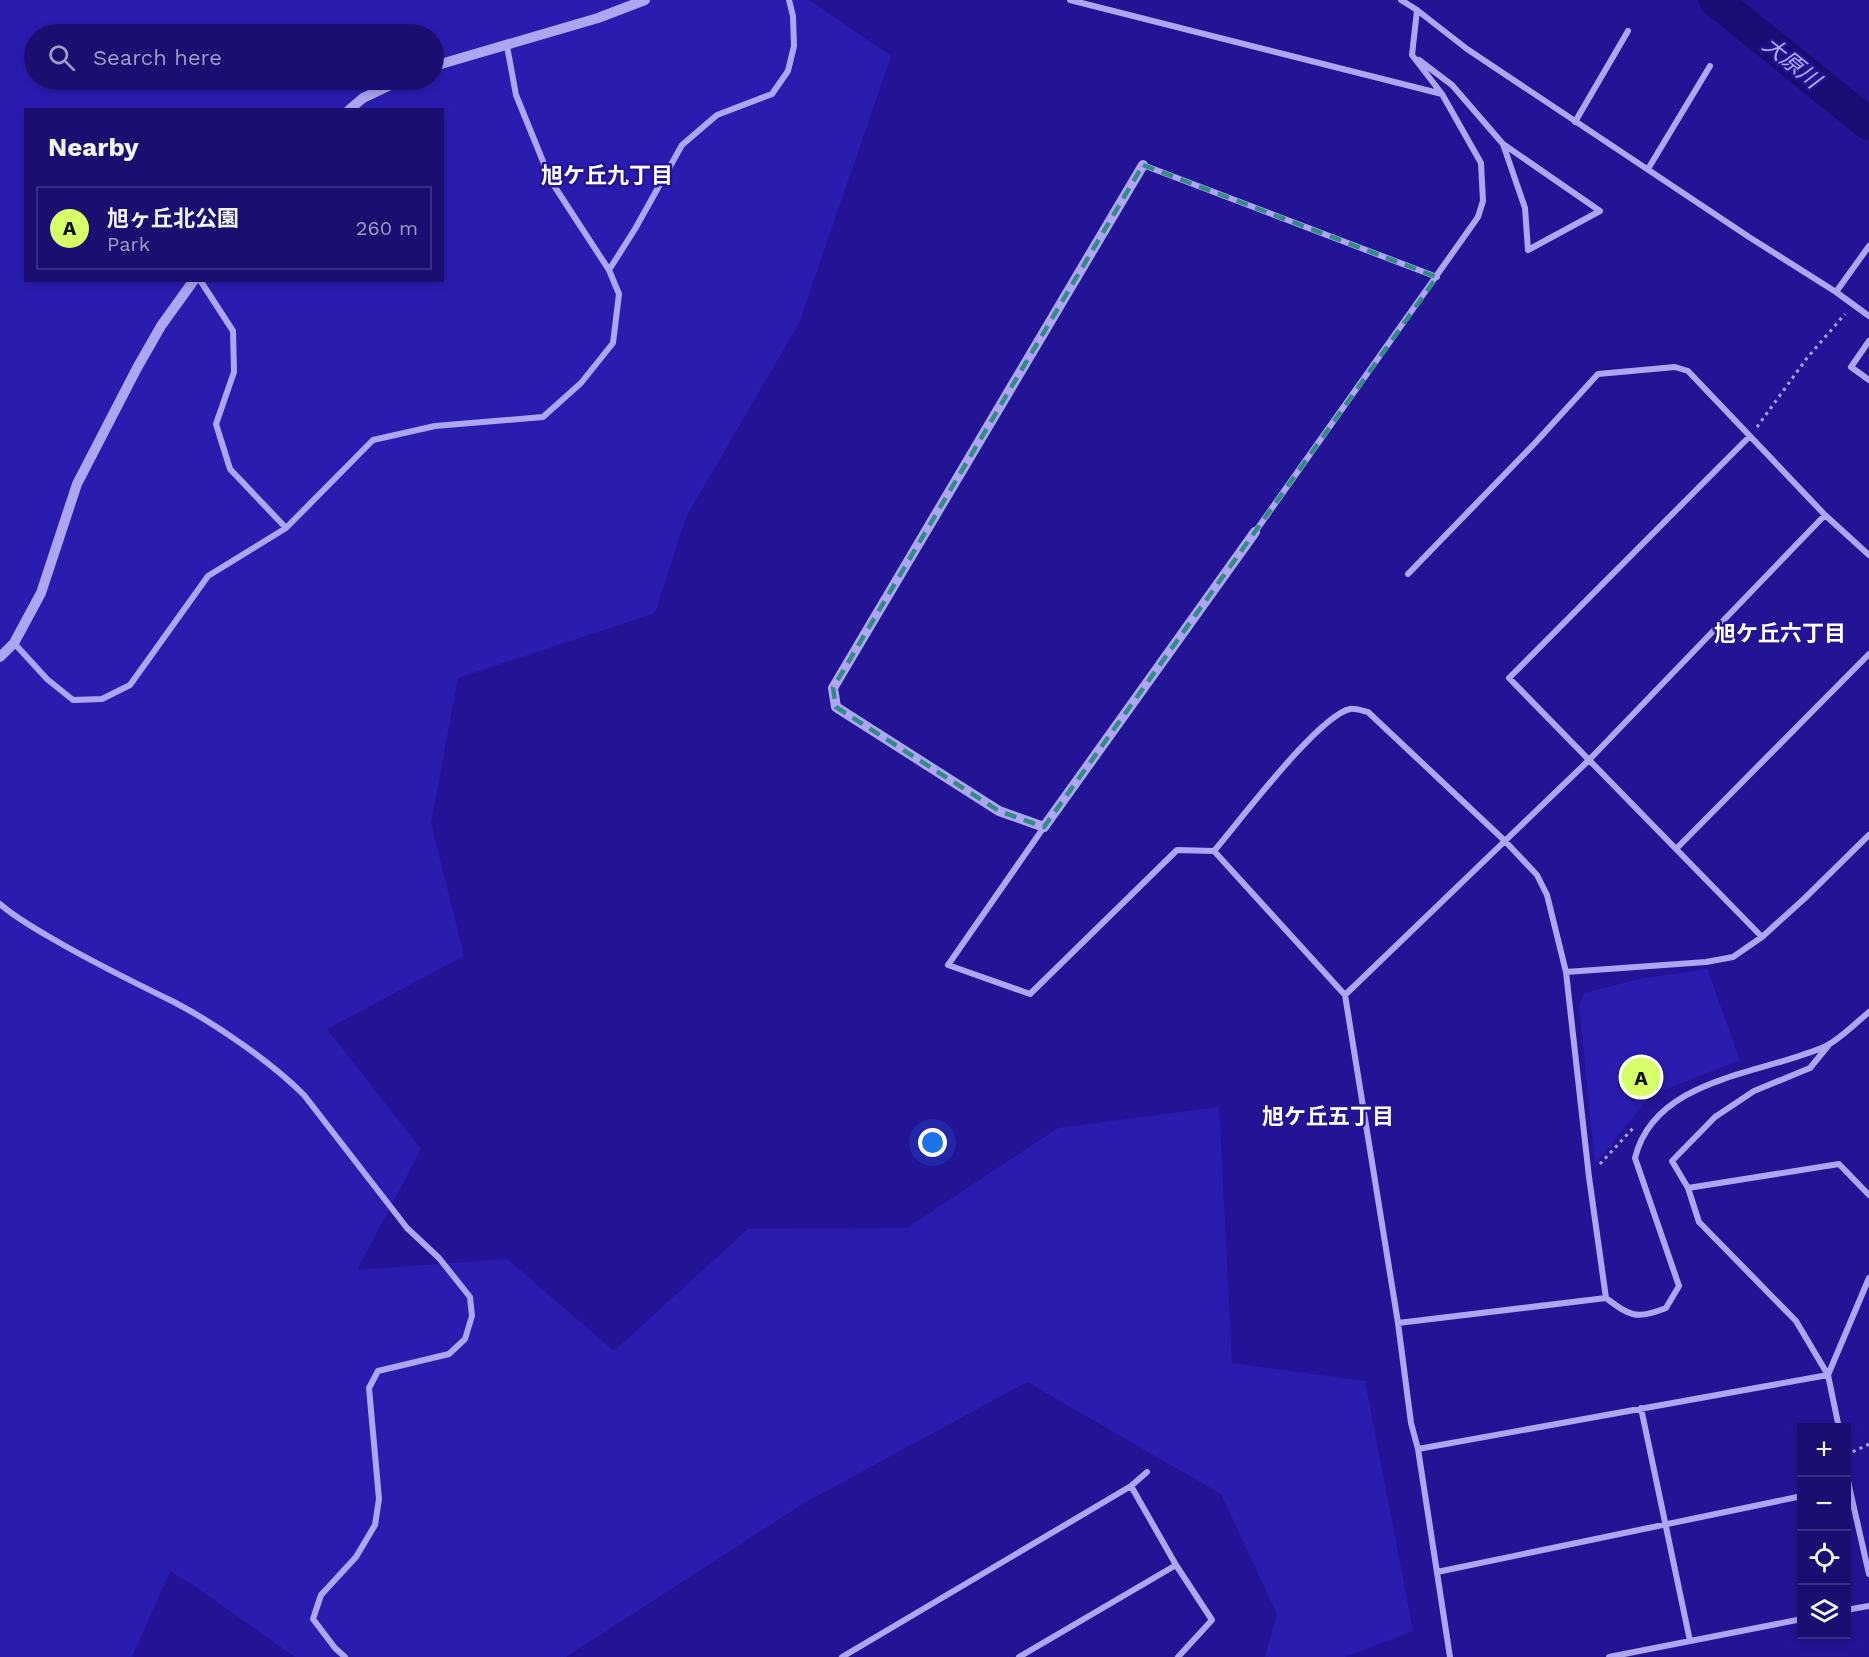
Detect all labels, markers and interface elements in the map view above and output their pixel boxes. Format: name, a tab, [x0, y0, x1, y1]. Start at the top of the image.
search box	[24, 24, 444, 90]
water label: 大原川	[1758, 32, 1827, 94]
icon: search	[45, 41, 78, 74]
text: Search here	[93, 45, 222, 70]
text: Nearby	[48, 132, 139, 162]
district label: 旭ケ丘九丁目	[541, 163, 673, 188]
text: 旭ヶ丘北公園	[107, 206, 239, 231]
text: A	[63, 216, 76, 240]
text: 260 m	[356, 216, 418, 240]
text: Park	[107, 232, 150, 256]
district label: 旭ケ丘六丁目	[1714, 621, 1846, 646]
pin: A	[1622, 1054, 1660, 1100]
district label: 旭ケ丘五丁目	[1262, 1104, 1394, 1129]
your location	[918, 1128, 947, 1157]
map controls	[1797, 1423, 1851, 1639]
button: +	[1797, 1423, 1851, 1477]
button: −	[1797, 1477, 1851, 1531]
button: locate	[1797, 1531, 1851, 1585]
button: layers	[1797, 1585, 1851, 1639]

